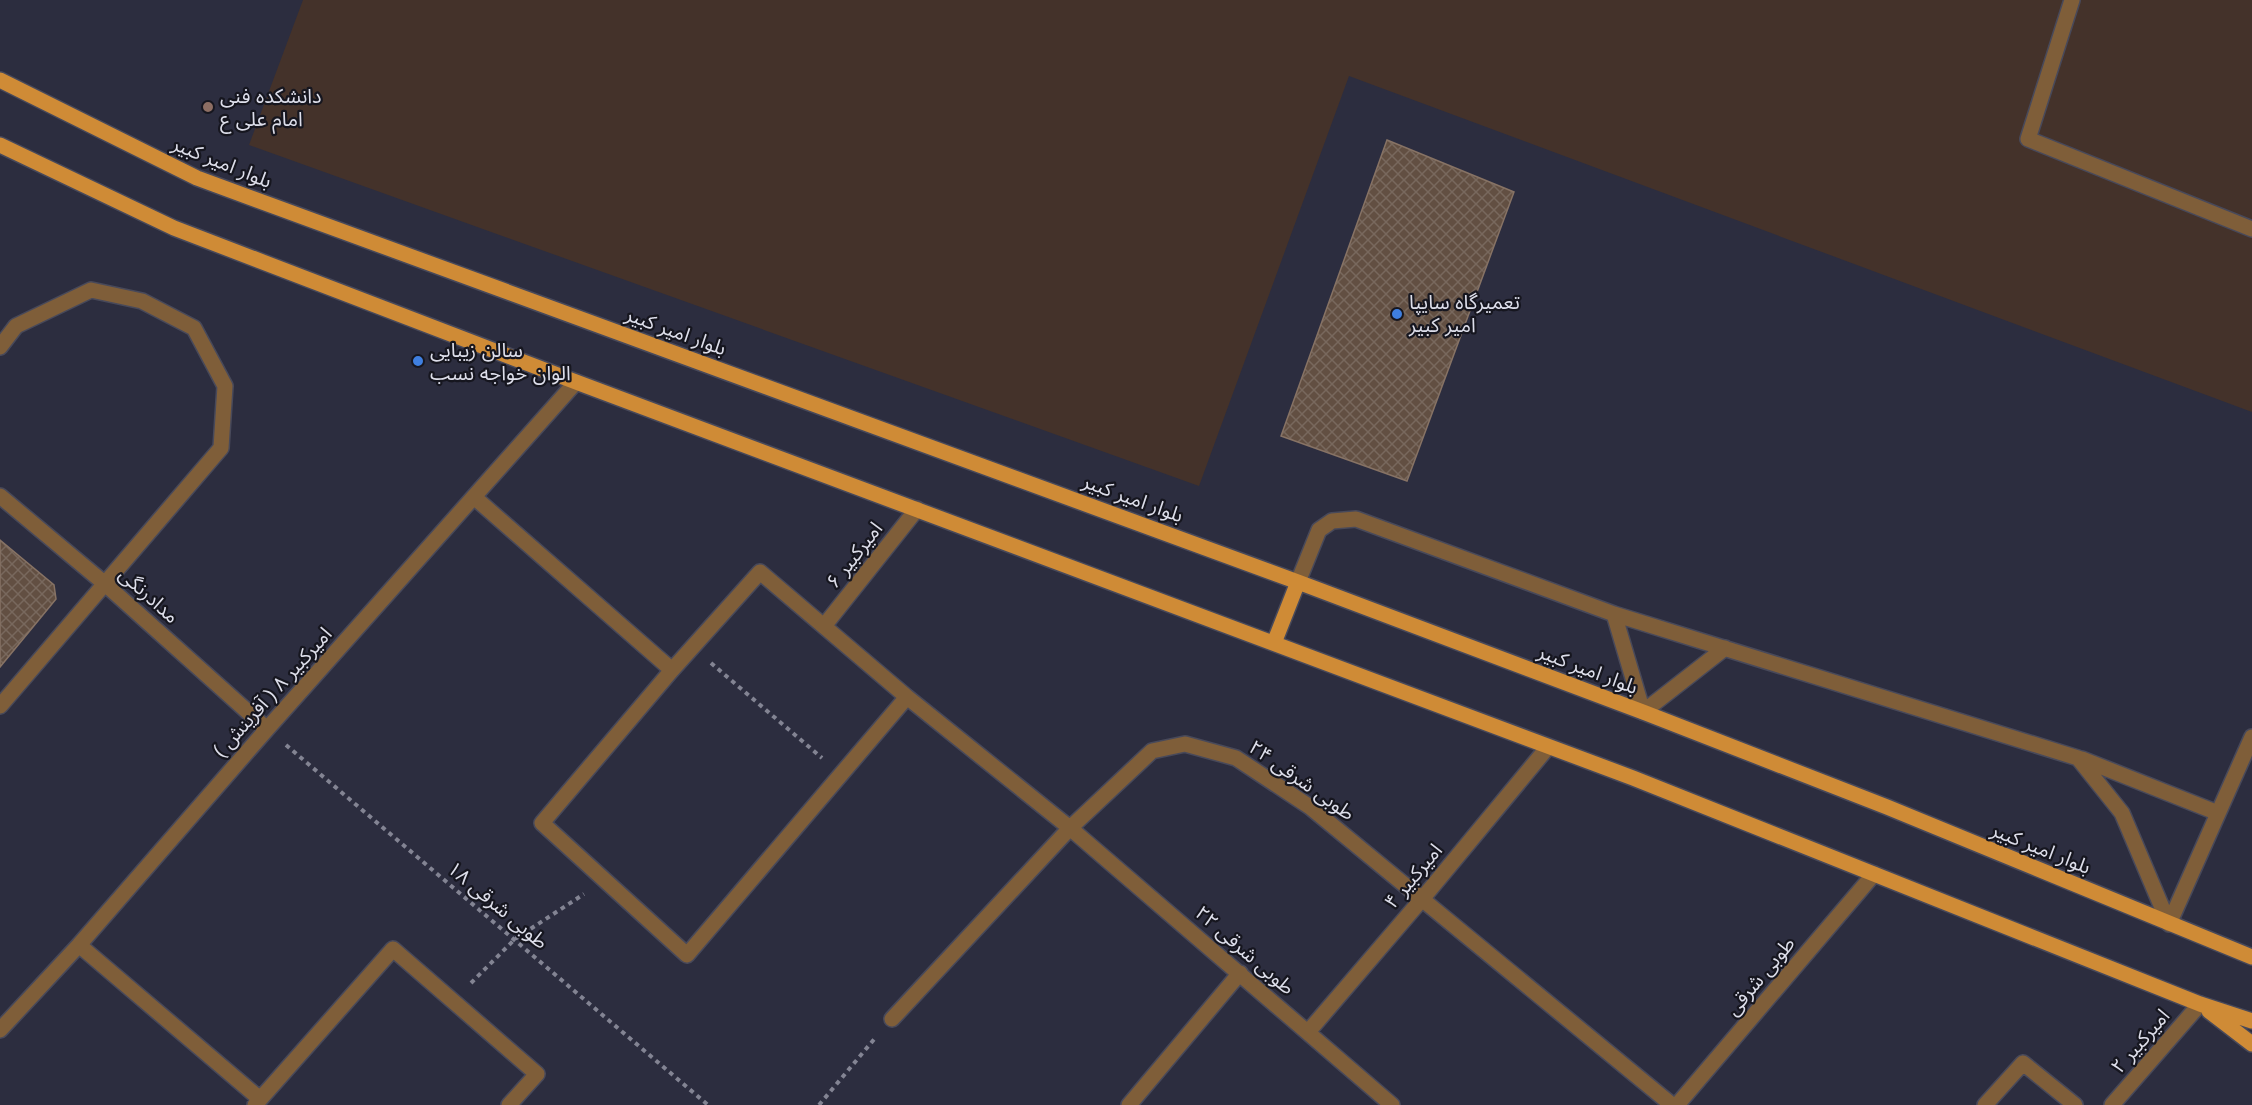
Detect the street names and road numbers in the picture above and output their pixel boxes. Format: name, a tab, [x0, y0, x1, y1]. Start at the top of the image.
street label: بلوار امیر کبیر	[168, 132, 275, 193]
street label: بلوار امیر کبیر	[622, 302, 729, 360]
street label: بلوار امیر کبیر	[1079, 469, 1186, 527]
street label: امیرکبیر ۶	[822, 518, 887, 593]
street label: مدادرنگی	[114, 563, 183, 628]
street label: امیرکبیر ۸ ( آفرینش )	[208, 623, 337, 762]
street label: بلوار امیر کبیر	[1534, 640, 1641, 699]
street label: طوبی شرقی ۲۴	[1244, 735, 1359, 825]
street label: بلوار امیر کبیر	[1987, 818, 2094, 879]
street label: امیرکبیر ۴	[1380, 839, 1447, 913]
street label: طوبی شرقی ۱۸	[443, 857, 552, 954]
street label: طوبی شرقی ۲۲	[1190, 901, 1299, 1000]
street label: طوبی شرقی	[1721, 932, 1800, 1020]
street label: امیرکبیر ۲	[2106, 1005, 2174, 1078]

